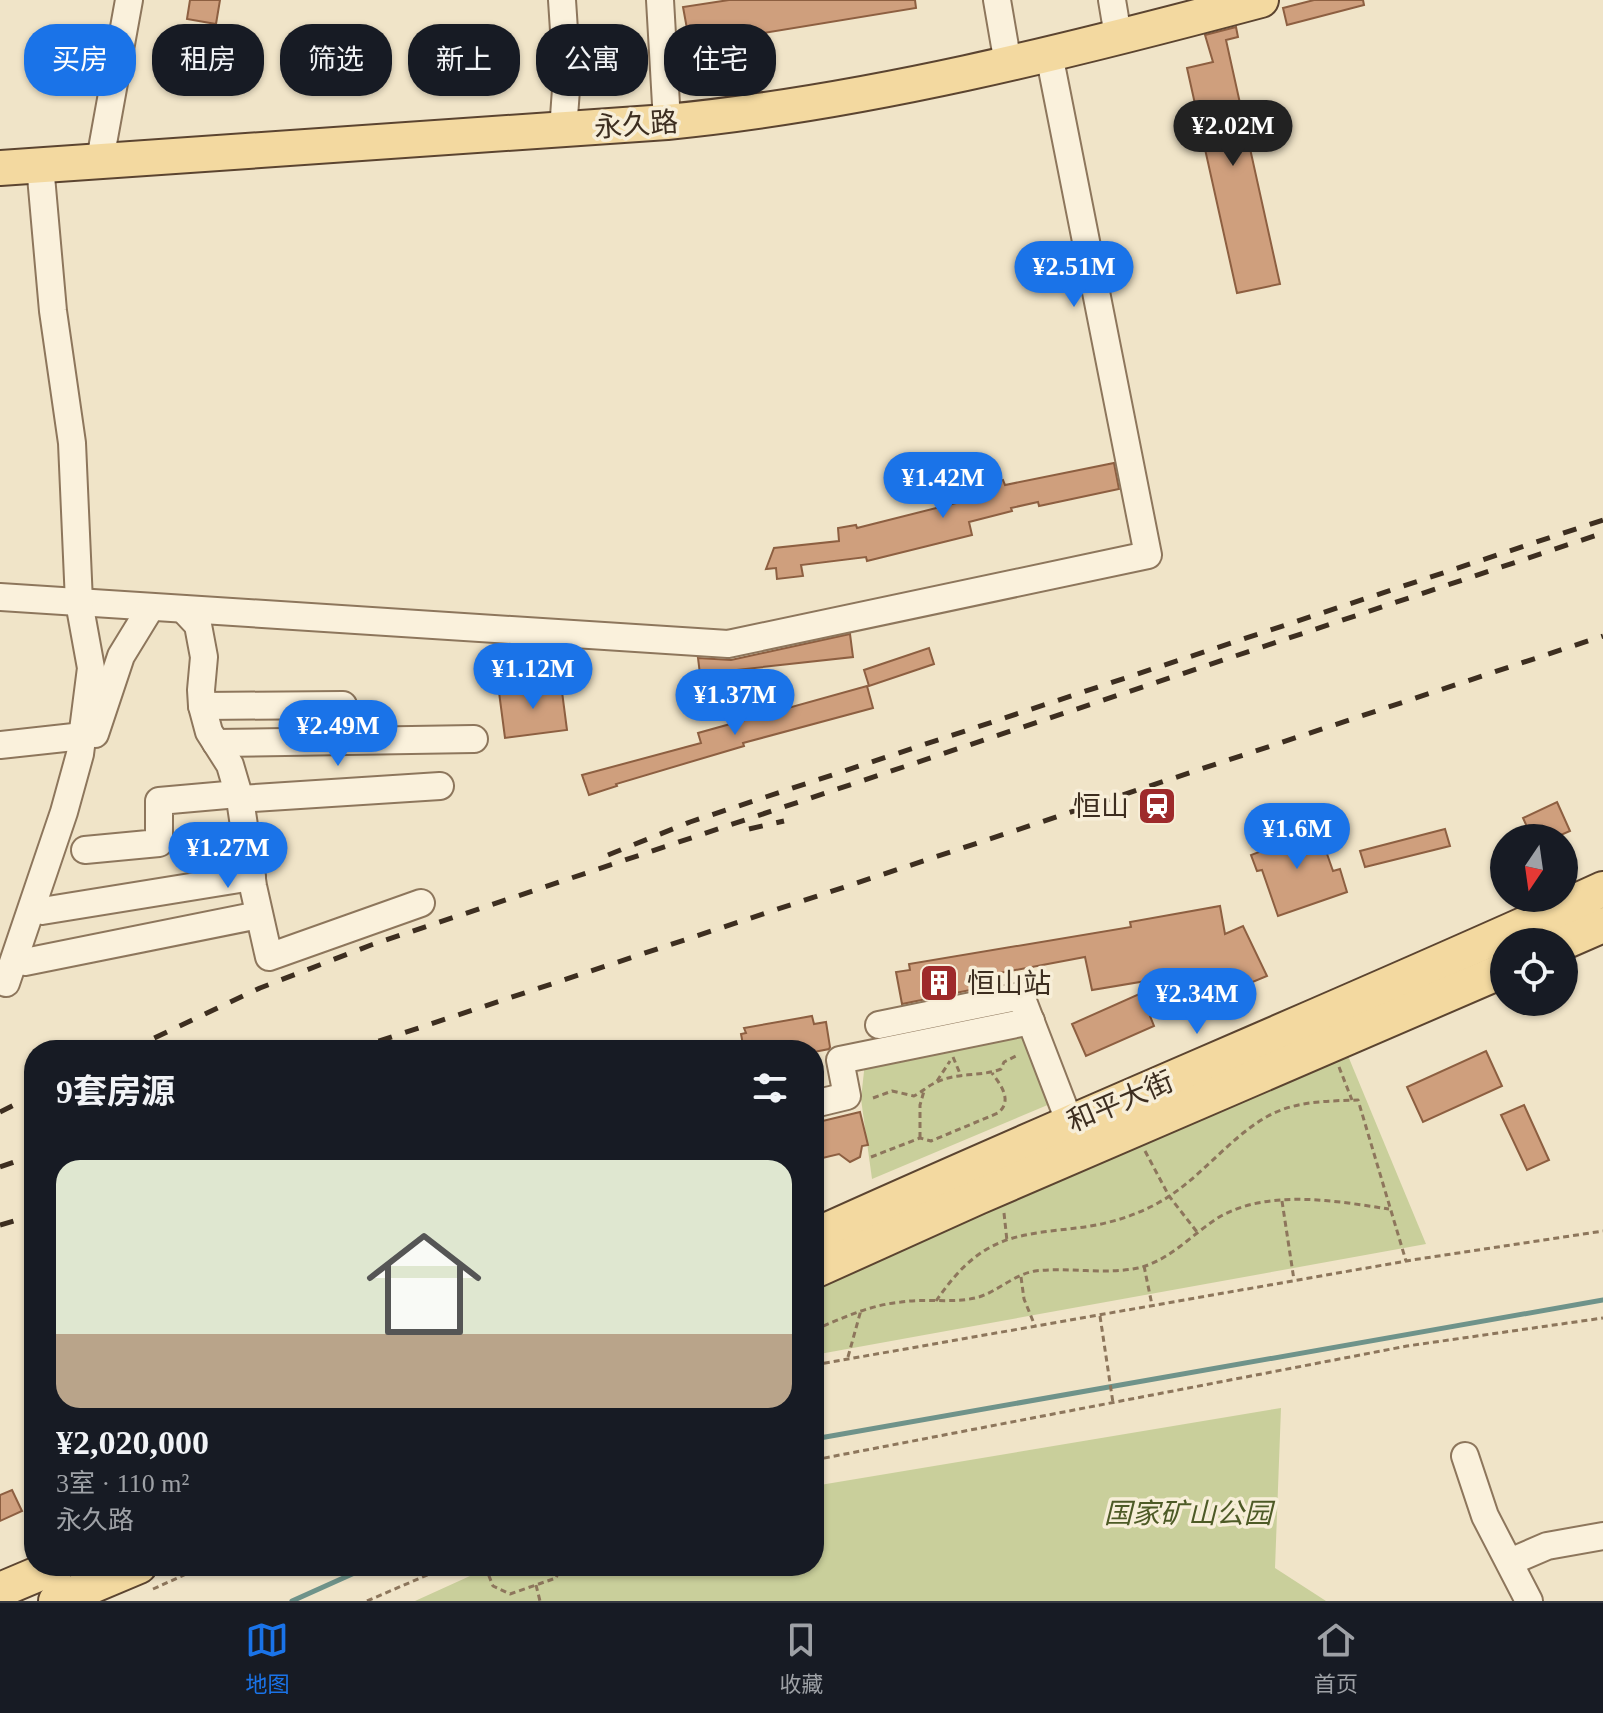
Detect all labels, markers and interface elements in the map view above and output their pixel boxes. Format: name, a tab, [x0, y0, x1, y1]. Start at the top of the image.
chip: 买房	[24, 24, 136, 96]
chip: 租房	[152, 24, 264, 96]
chip: 筛选	[280, 24, 392, 96]
chip: 新上	[408, 24, 520, 96]
chip: 公寓	[536, 24, 648, 96]
chip: 住宅	[664, 24, 776, 96]
pin: ¥2.02M	[1168, 100, 1298, 168]
street label: 永久路	[593, 106, 679, 143]
text: ¥2.02M	[1191, 111, 1275, 140]
pin: ¥2.51M	[1009, 241, 1139, 309]
text: ¥2.51M	[1032, 252, 1116, 281]
pin: ¥1.42M	[878, 452, 1008, 520]
text: ¥1.42M	[901, 463, 985, 492]
pin: ¥1.12M	[468, 643, 598, 711]
text: ¥1.12M	[491, 654, 575, 683]
pin: ¥1.37M	[670, 669, 800, 737]
text: ¥1.37M	[693, 680, 777, 709]
pin: ¥2.49M	[273, 700, 403, 768]
text: ¥2.49M	[296, 711, 380, 740]
station icon: 恒山	[1136, 785, 1178, 827]
place label: 恒山	[1073, 791, 1129, 822]
pin: ¥1.6M	[1241, 803, 1353, 871]
text: ¥1.6M	[1262, 814, 1332, 843]
pin: ¥1.27M	[163, 822, 293, 890]
north arrow	[1490, 824, 1578, 912]
map controls	[1490, 824, 1578, 1016]
text: ¥1.27M	[186, 833, 270, 862]
button: locate	[1490, 928, 1578, 1016]
building icon: 恒山站	[918, 962, 960, 1004]
place label: 恒山站	[967, 968, 1051, 999]
pin: ¥2.34M	[1132, 968, 1262, 1036]
text: ¥2.34M	[1155, 979, 1239, 1008]
street label: 和平大街	[1063, 1065, 1178, 1138]
icon: filters	[748, 1066, 792, 1110]
text: 9套房源	[56, 1073, 175, 1110]
icon: home	[352, 1212, 496, 1356]
text: ¥2,020,000	[56, 1424, 209, 1461]
text: 3室 · 110 m²	[56, 1469, 189, 1498]
park label: 国家矿山公园	[1104, 1498, 1276, 1529]
text: 永久路	[56, 1506, 134, 1535]
tab: 地图	[245, 1618, 289, 1698]
tab: 收藏	[779, 1618, 824, 1698]
tab: 首页	[1314, 1618, 1358, 1698]

